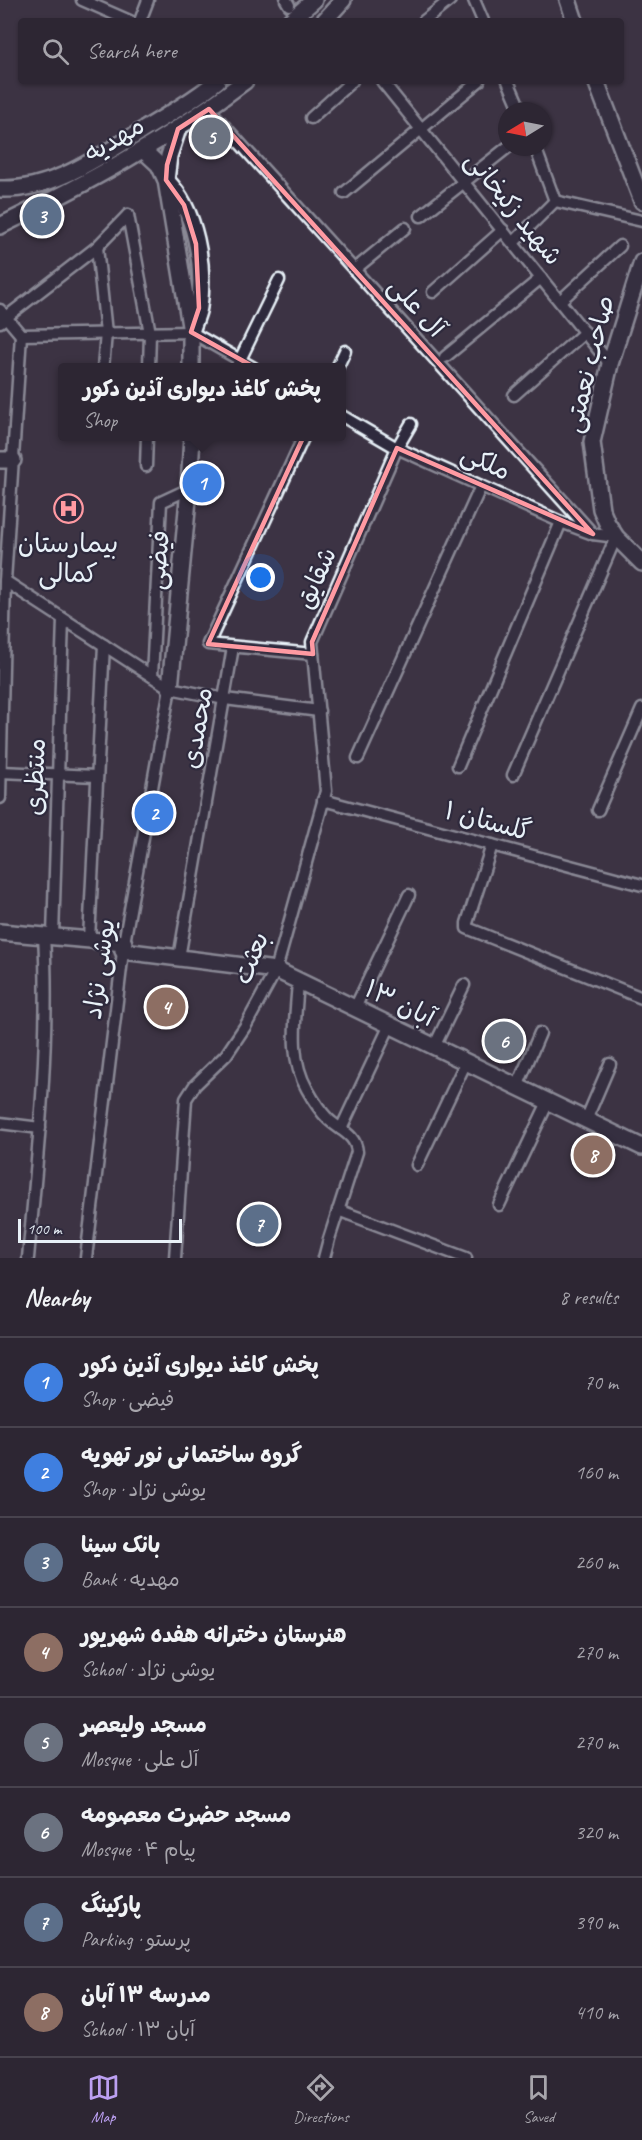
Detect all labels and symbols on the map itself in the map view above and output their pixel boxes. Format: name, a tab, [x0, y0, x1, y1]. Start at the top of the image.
north arrow	[498, 102, 552, 156]
street label: مهدیه	[78, 108, 150, 170]
pin: 5	[192, 114, 230, 160]
street label: شهید زکیخانی	[458, 144, 570, 272]
pin: 3	[22, 194, 62, 238]
street label: آل علی	[381, 270, 454, 345]
street label: صاحب نعمتی	[556, 292, 622, 436]
street label: ملکی	[456, 436, 516, 488]
pin: 1	[182, 460, 222, 506]
hospital icon: بیمارستان کمالی	[52, 493, 84, 525]
place label: بیمارستان کمالی	[18, 527, 118, 590]
street label: فیضی	[139, 529, 177, 591]
street label: شقایق	[288, 542, 344, 614]
your location	[246, 563, 275, 592]
street label: محمدی	[174, 685, 220, 771]
street label: منتظری	[17, 738, 53, 816]
pin: 2	[134, 790, 174, 836]
street label: گلستان ۱	[441, 794, 535, 848]
street label: یوشی نژاد	[76, 917, 122, 1021]
street label: بعثت	[226, 927, 276, 989]
street label: ۱۳ آبان	[359, 972, 442, 1035]
pin: 4	[146, 984, 186, 1030]
pin: 6	[484, 1018, 524, 1064]
pin: 8	[574, 1132, 612, 1178]
pin: 7	[240, 1202, 278, 1246]
scale bar	[18, 1216, 182, 1244]

